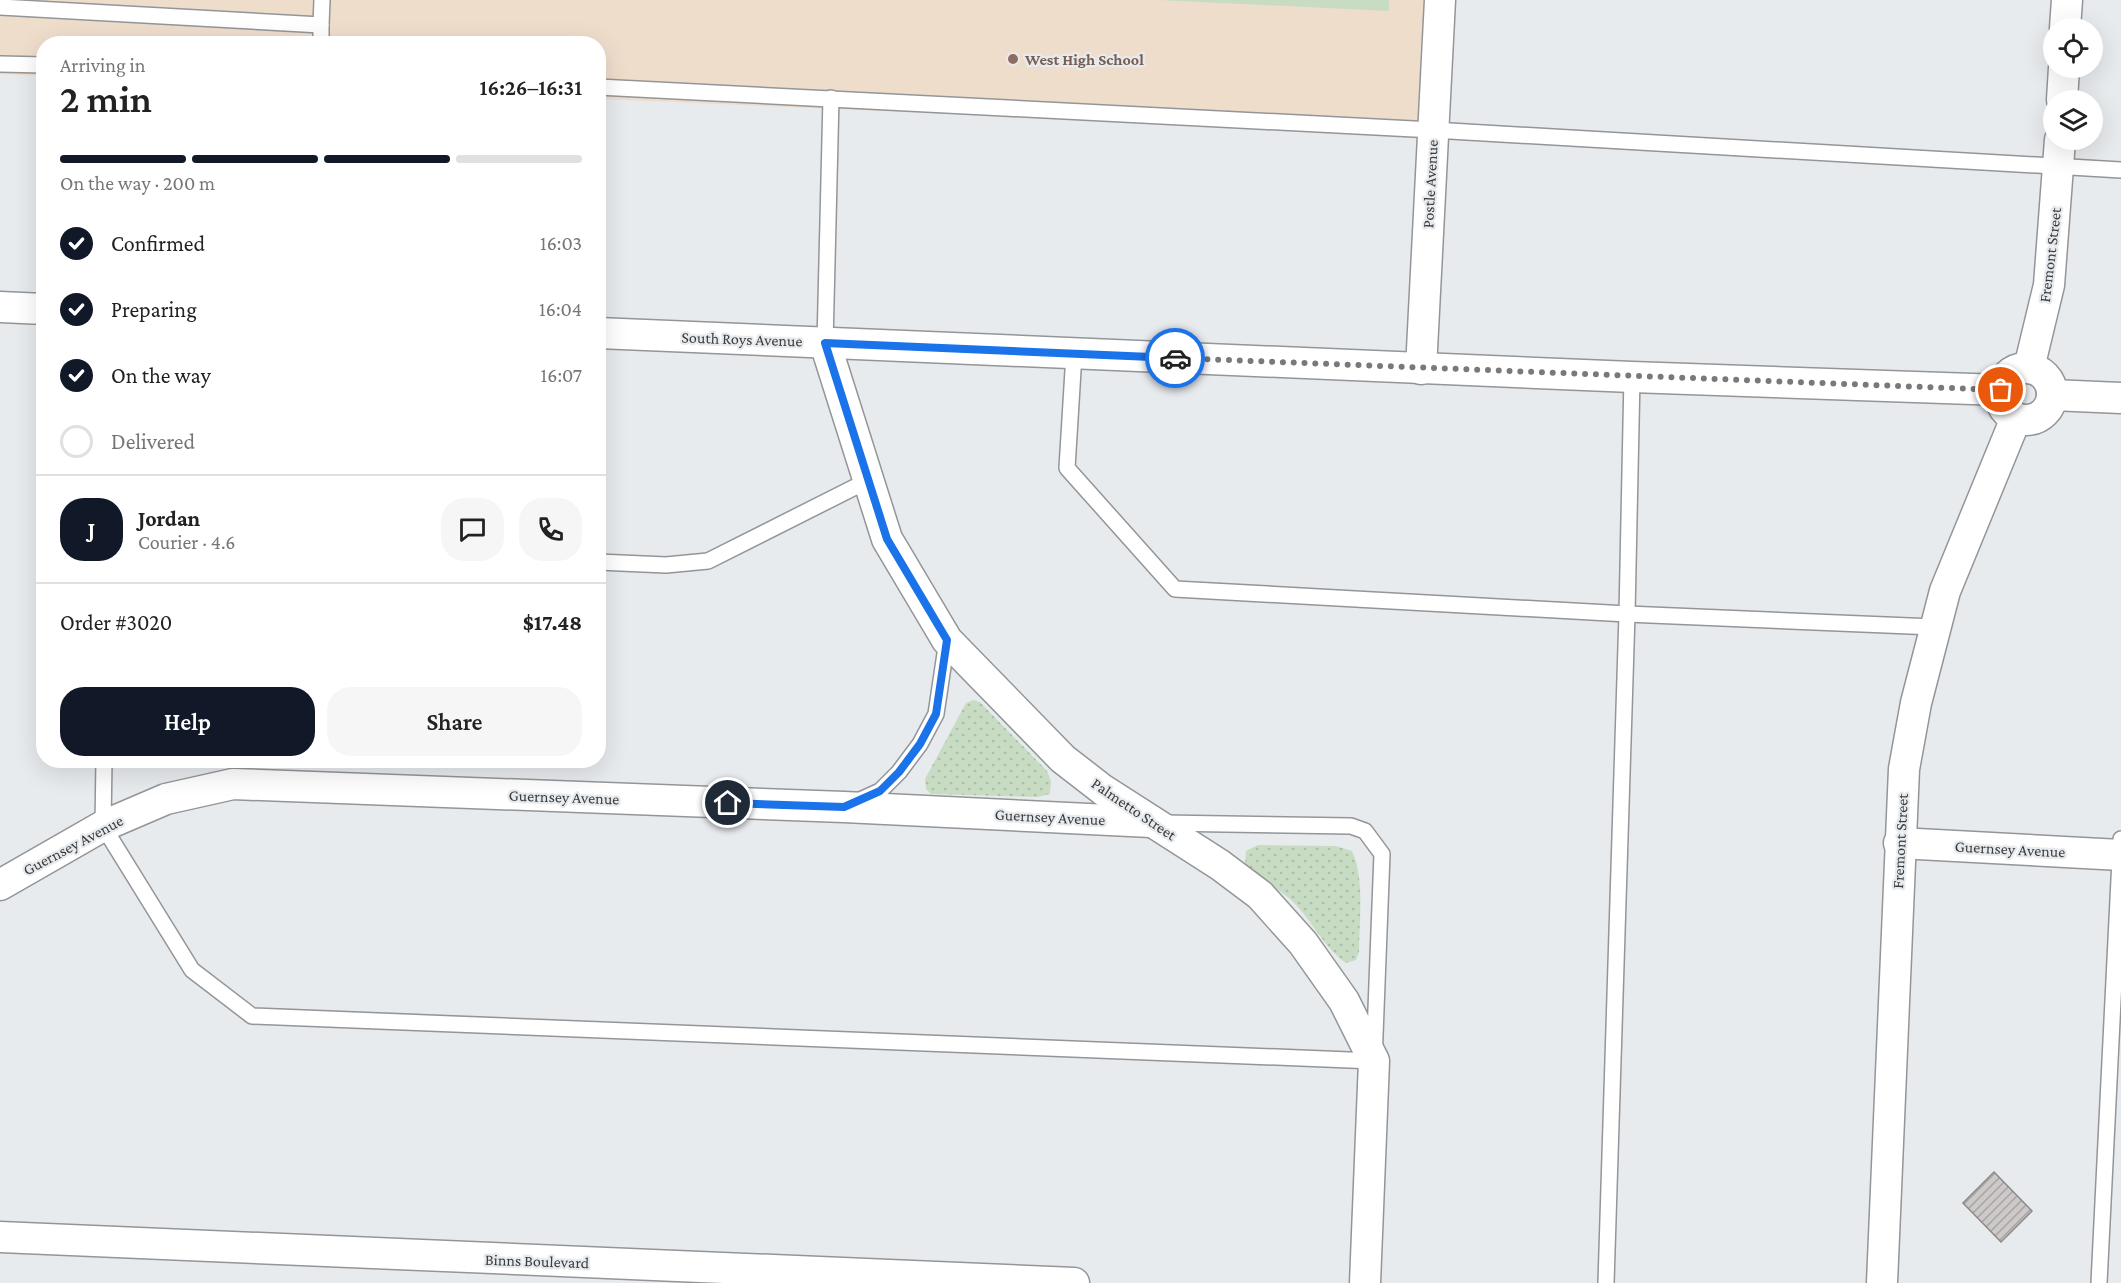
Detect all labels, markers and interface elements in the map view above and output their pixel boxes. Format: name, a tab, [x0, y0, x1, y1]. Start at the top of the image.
map controls	[2043, 18, 2103, 150]
button: locate	[2043, 18, 2103, 78]
place label: West High School	[1024, 51, 1144, 68]
marker: West High School	[1006, 52, 1020, 66]
text: Arriving in	[60, 54, 145, 76]
text: 16:26–16:31	[480, 75, 582, 100]
text: 2 min	[60, 77, 152, 120]
button: layers	[2043, 90, 2103, 150]
street label: Postle Avenue	[1419, 139, 1441, 229]
text: On the way · 200 m	[60, 172, 215, 194]
street label: Fremont Street	[2036, 206, 2064, 303]
icon: check	[60, 227, 93, 260]
text: Confirmed	[111, 231, 205, 256]
text: 16:03	[540, 232, 582, 254]
icon: check	[60, 293, 93, 326]
text: Preparing	[111, 297, 197, 322]
text: 16:04	[539, 298, 582, 320]
street label: South Roys Avenue	[681, 328, 803, 351]
courier	[1145, 328, 1205, 388]
icon: car	[1159, 342, 1192, 375]
icon: check	[60, 359, 93, 392]
text: On the way	[111, 363, 211, 388]
text: 16:07	[541, 364, 582, 386]
pin	[1975, 364, 2026, 415]
icon: bag	[1984, 373, 2017, 406]
text: Delivered	[111, 429, 195, 454]
button: chat	[441, 498, 504, 561]
button: phone	[519, 498, 582, 561]
text: Jordan	[138, 506, 200, 531]
text: J	[88, 517, 95, 542]
text: Courier · 4.6	[138, 531, 236, 553]
text: Order #3020	[60, 610, 172, 635]
text: $17.48	[523, 610, 582, 635]
button: Help	[60, 687, 315, 756]
button: Share	[327, 687, 582, 756]
street label: Palmetto Street	[1089, 774, 1180, 844]
pin	[702, 777, 753, 828]
icon: home	[711, 786, 744, 819]
street label: Guernsey Avenue	[508, 787, 620, 808]
street label: Fremont Street	[1889, 792, 1911, 889]
street label: Guernsey Avenue	[994, 806, 1106, 829]
street label: Guernsey Avenue	[20, 812, 126, 879]
street label: Guernsey Avenue	[1954, 838, 2066, 861]
street label: Binns Boulevard	[485, 1251, 590, 1271]

